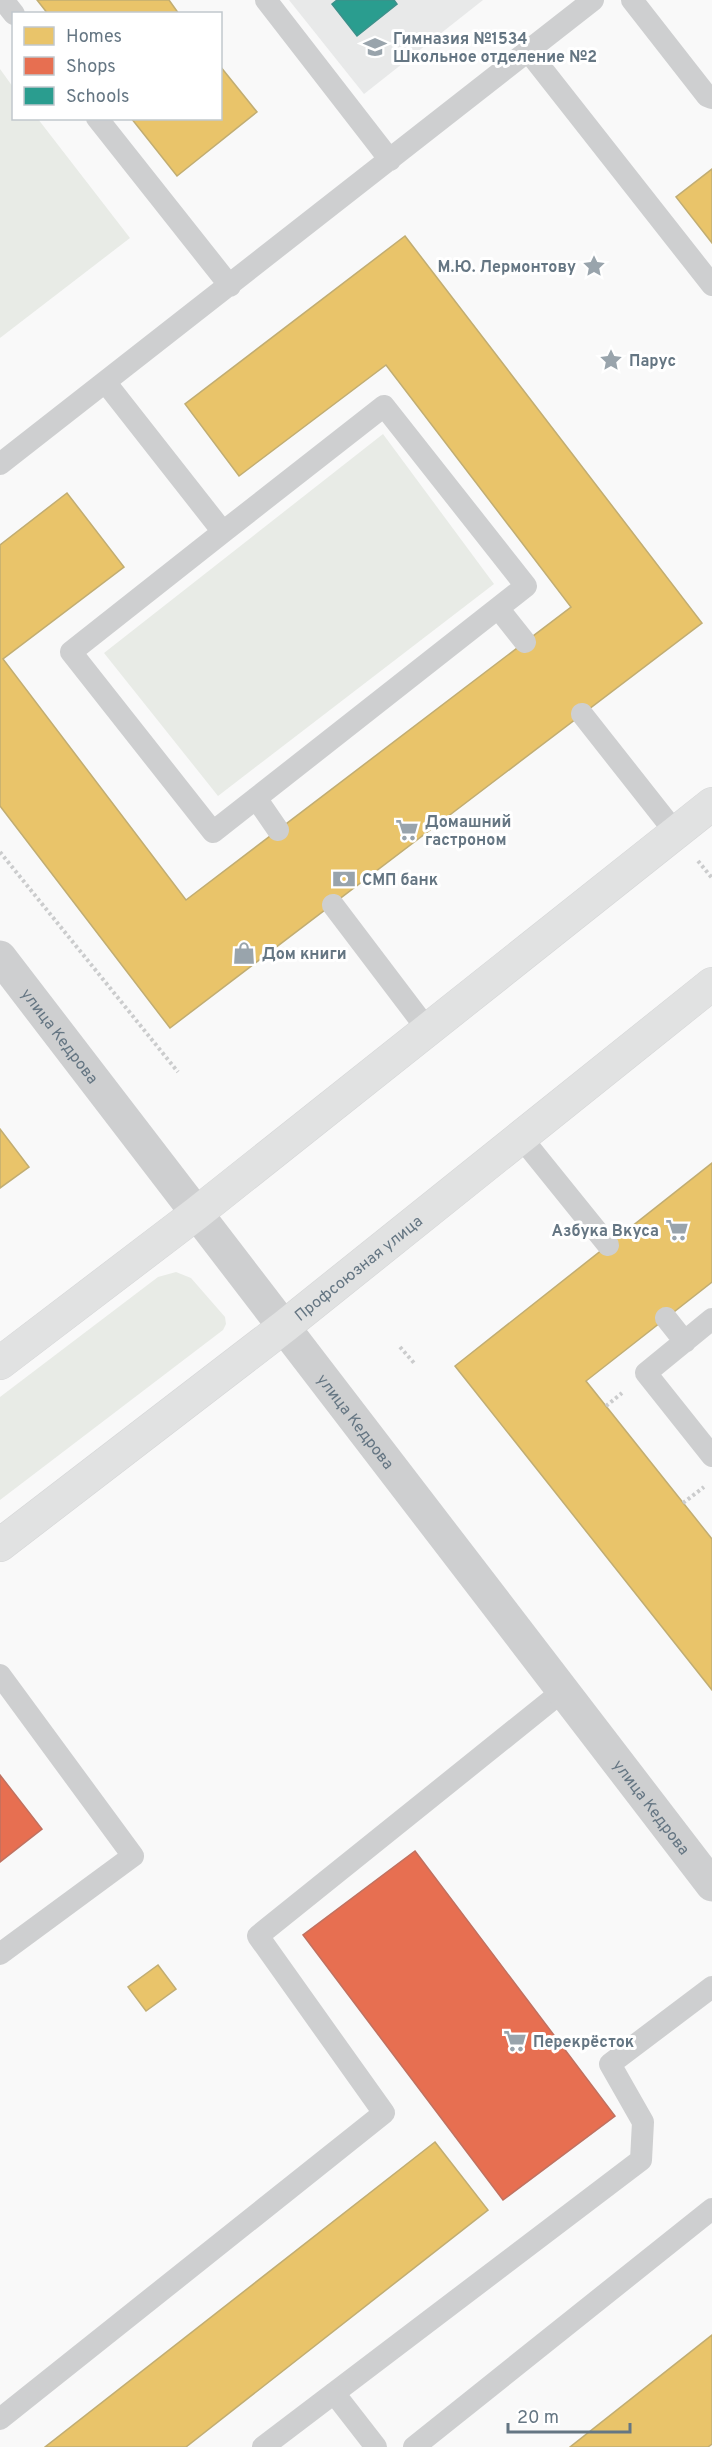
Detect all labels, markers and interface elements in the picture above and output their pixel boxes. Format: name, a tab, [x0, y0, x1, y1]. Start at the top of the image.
legend	[12, 12, 222, 120]
text: Homes	[66, 26, 122, 49]
place label: Гимназия №1534 Школьное отделение №2	[393, 30, 597, 68]
school or university icon: Гимназия №1534 Школьное отделение №2	[362, 34, 388, 60]
text: Shops	[66, 56, 116, 79]
text: Schools	[66, 86, 129, 109]
place icon: М.Ю. Лермонтову	[581, 253, 607, 279]
place label: М.Ю. Лермонтову	[438, 258, 576, 278]
place icon: Парус	[598, 347, 624, 373]
place label: Парус	[629, 352, 676, 372]
place label: Домашний гастроном	[425, 813, 511, 851]
supermarket icon: Домашний гастроном	[394, 817, 420, 843]
bank icon: СМП банк	[331, 866, 357, 892]
place label: СМП банк	[362, 871, 438, 891]
shop icon: Дом книги	[231, 940, 257, 966]
place label: Дом книги	[262, 945, 347, 965]
street label: улица Кедрова	[16, 985, 102, 1089]
street label: Профсоюзная улица	[291, 1212, 427, 1326]
supermarket icon: Азбука Вкуса	[664, 1217, 690, 1243]
place label: Азбука Вкуса	[552, 1222, 659, 1242]
street label: улица Кедрова	[312, 1371, 397, 1474]
street label: улица Кедрова	[607, 1756, 693, 1860]
supermarket icon: Перекрёсток	[502, 2028, 528, 2054]
place label: Перекрёсток	[533, 2033, 634, 2053]
scale bar	[508, 2396, 630, 2434]
text: 20 m	[517, 2407, 559, 2430]

